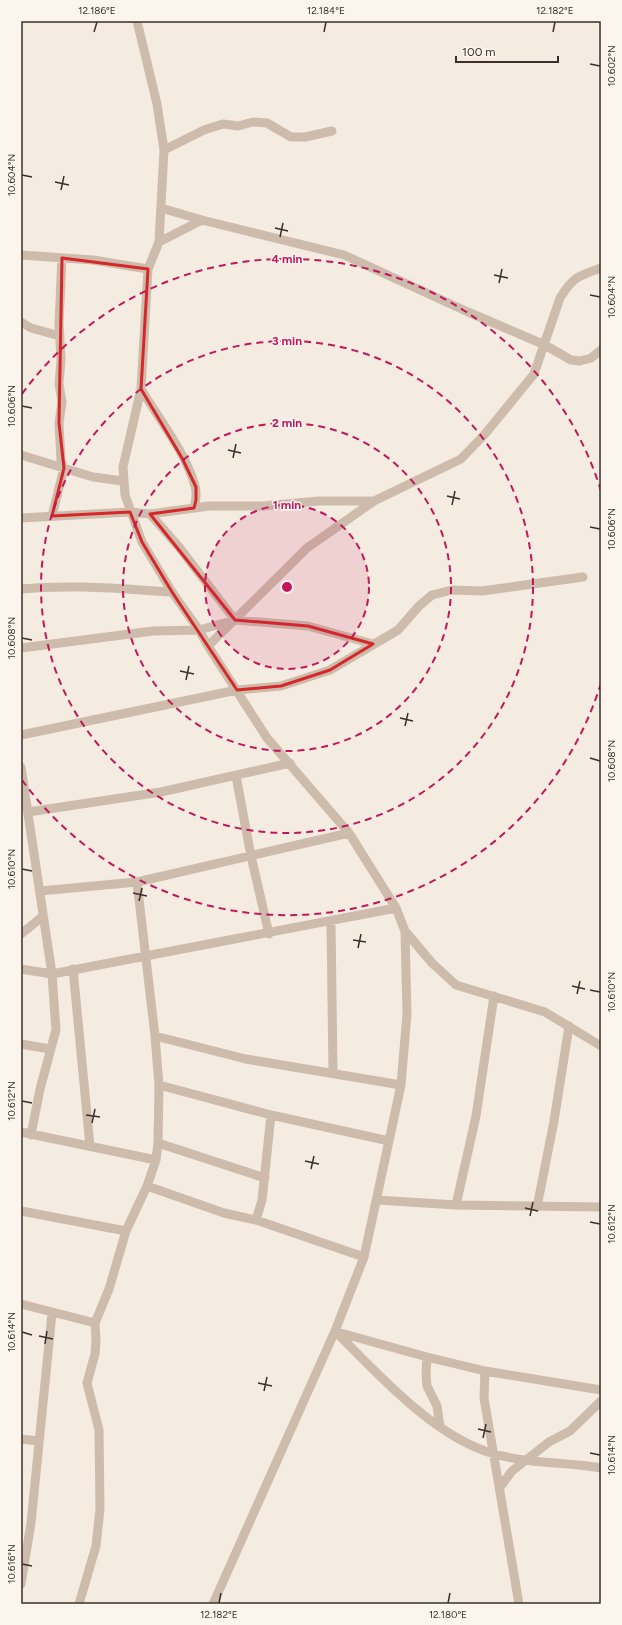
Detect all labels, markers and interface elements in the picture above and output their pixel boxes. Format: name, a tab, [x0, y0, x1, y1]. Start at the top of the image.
text: 12.186°E	[78, 4, 116, 17]
text: 12.184°E	[307, 4, 345, 17]
text: 12.182°E	[536, 4, 574, 17]
scale bar	[456, 38, 558, 64]
text: 100 m	[462, 45, 496, 59]
text: 10.602°N	[605, 45, 618, 87]
text: 10.604°N	[5, 154, 18, 196]
text: 4 min	[272, 252, 303, 266]
text: 10.604°N	[605, 276, 618, 318]
text: 3 min	[272, 334, 302, 348]
text: 10.606°N	[5, 385, 18, 427]
text: 2 min	[272, 416, 302, 430]
text: 1 min	[273, 498, 301, 512]
text: 10.606°N	[605, 508, 618, 550]
centre of rings	[280, 580, 294, 594]
text: 10.608°N	[5, 617, 18, 659]
text: 10.608°N	[605, 740, 618, 782]
text: 10.610°N	[5, 849, 18, 889]
text: 10.610°N	[605, 972, 618, 1012]
text: 10.612°N	[5, 1081, 18, 1121]
text: 10.612°N	[605, 1204, 618, 1244]
text: 10.614°N	[5, 1312, 18, 1352]
text: 10.614°N	[605, 1435, 618, 1475]
text: 10.616°N	[5, 1544, 18, 1584]
text: 12.182°E	[200, 1608, 238, 1621]
text: 12.180°E	[429, 1608, 467, 1621]

